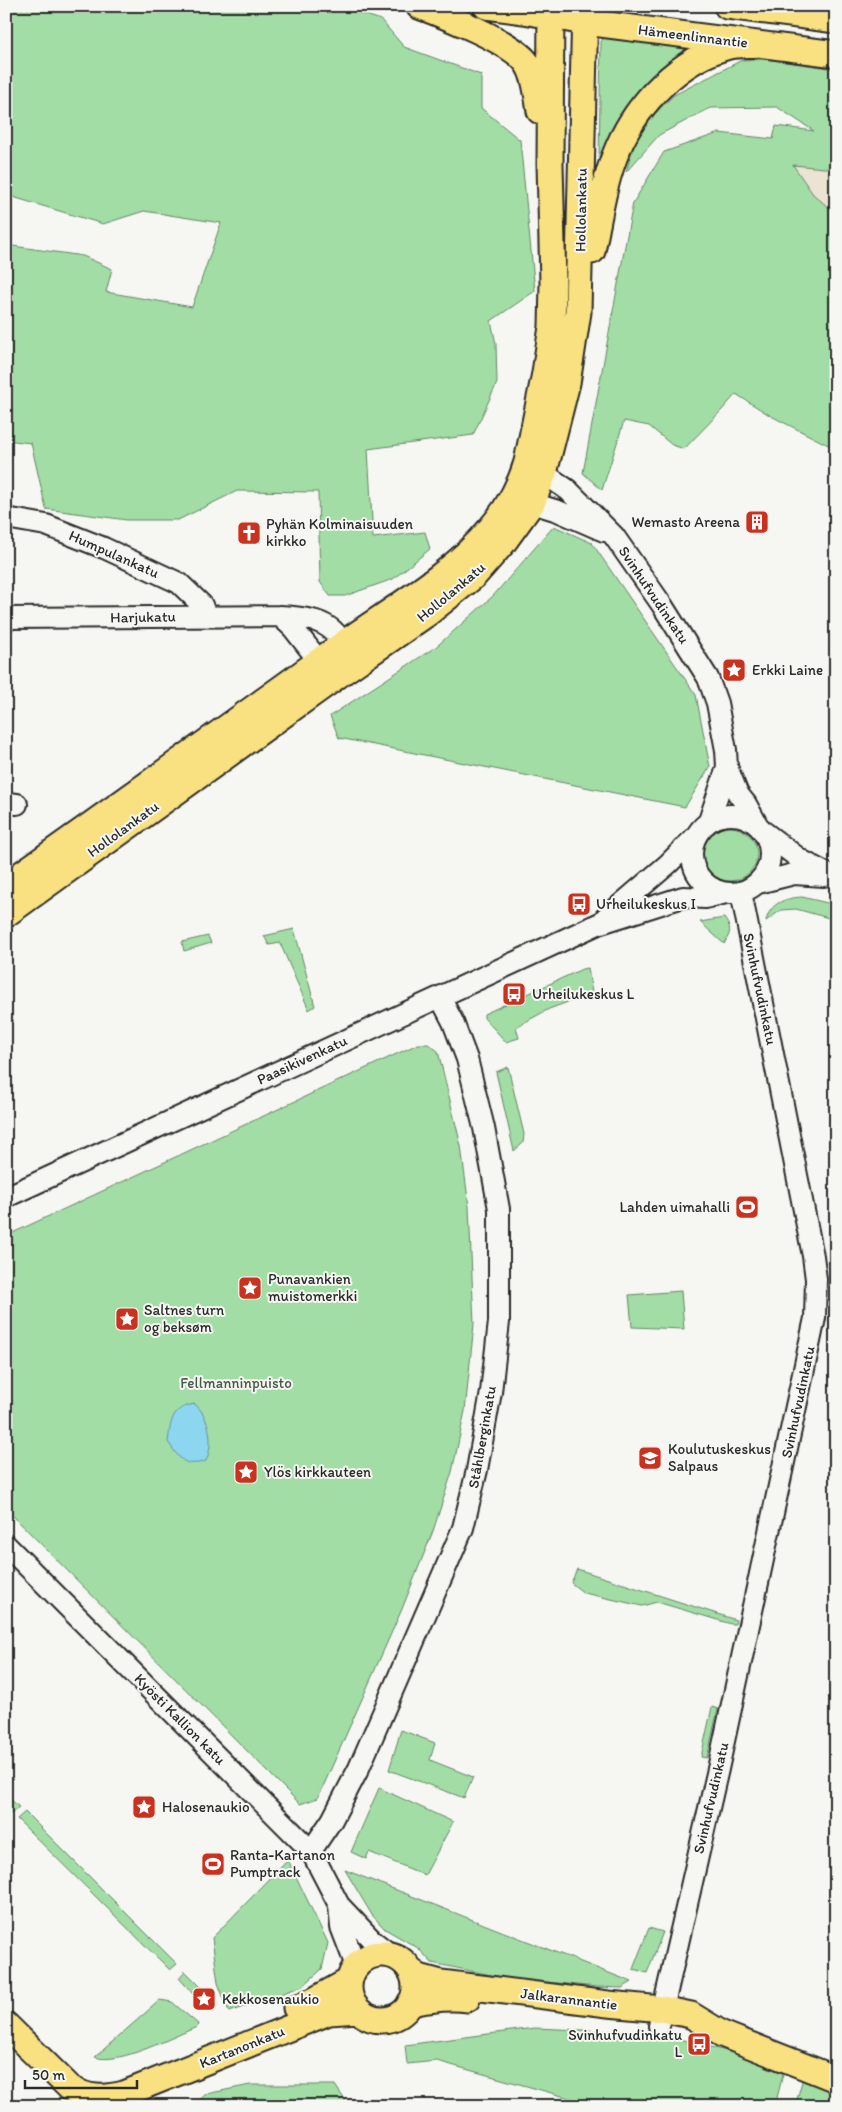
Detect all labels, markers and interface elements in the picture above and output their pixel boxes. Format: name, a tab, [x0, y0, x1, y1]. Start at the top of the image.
street label: Hämeenlinnantie	[637, 20, 749, 52]
street label: Hollolankatu	[571, 168, 591, 252]
building icon: Wemasto Areena	[744, 509, 770, 535]
place label: Wemasto Areena	[632, 513, 740, 531]
place label: Pyhän Kolminaisuuden kirkko	[266, 515, 414, 550]
church icon: Pyhän Kolminaisuuden kirkko	[236, 520, 262, 546]
street label: Humpulankatu	[66, 526, 162, 582]
street label: Svinhufvudinkatu	[615, 543, 694, 648]
street label: Hollolankatu	[413, 558, 489, 626]
street label: Harjukatu	[110, 607, 176, 627]
place icon: Erkki Laine	[721, 657, 747, 683]
place label: Erkki Laine	[752, 661, 823, 679]
street label: Hollolankatu	[84, 797, 162, 861]
bus stop icon: Urheilukeskus I	[566, 891, 592, 917]
place label: Urheilukeskus I	[596, 895, 696, 913]
street label: Svinhufvudinkatu	[739, 931, 781, 1047]
bus stop icon: Urheilukeskus L	[501, 981, 527, 1007]
place label: Urheilukeskus L	[532, 985, 635, 1003]
street label: Paasikivenkatu	[254, 1031, 350, 1089]
sports icon: Lahden uimahalli	[734, 1194, 760, 1220]
place label: Lahden uimahalli	[620, 1198, 730, 1216]
place label: Punavankien muistomerkki	[268, 1270, 357, 1305]
place icon: Punavankien muistomerkki	[237, 1275, 263, 1301]
place label: Saltnes turn og beksøm	[144, 1301, 225, 1336]
place icon: Saltnes turn og beksøm	[114, 1306, 140, 1332]
street label: Svinhufvudinkatu	[777, 1344, 819, 1460]
park label: Fellmanninpuisto	[180, 1374, 292, 1392]
street label: Ståhlberginkatu	[464, 1384, 500, 1490]
place label: Koulutuskeskus Salpaus	[668, 1440, 771, 1475]
school or university icon: Koulutuskeskus Salpaus	[637, 1445, 663, 1471]
place icon: Ylös kirkkauteen	[233, 1459, 259, 1485]
place label: Ylös kirkkauteen	[264, 1463, 371, 1481]
street label: Kyösti Kallion katu	[131, 1670, 230, 1769]
street label: Svinhufvudinkatu	[689, 1740, 733, 1855]
place icon: Halosenaukio	[131, 1794, 157, 1820]
place label: Halosenaukio	[162, 1798, 250, 1816]
place label: Ranta-Kartanon Pumptrack	[230, 1846, 336, 1881]
sports icon: Ranta-Kartanon Pumptrack	[200, 1851, 226, 1877]
street label: Jalkarannantie	[520, 1984, 618, 2014]
place icon: Kekkosenaukio	[191, 1986, 217, 2012]
place label: Kekkosenaukio	[222, 1990, 319, 2008]
street label: Kartanonkatu	[197, 2022, 287, 2072]
place label: Svinhufvudinkatu L	[568, 2026, 683, 2061]
bus stop icon: Svinhufvudinkatu L	[686, 2031, 712, 2057]
scale bar	[25, 2057, 138, 2089]
text: 50 m	[32, 2066, 65, 2084]

